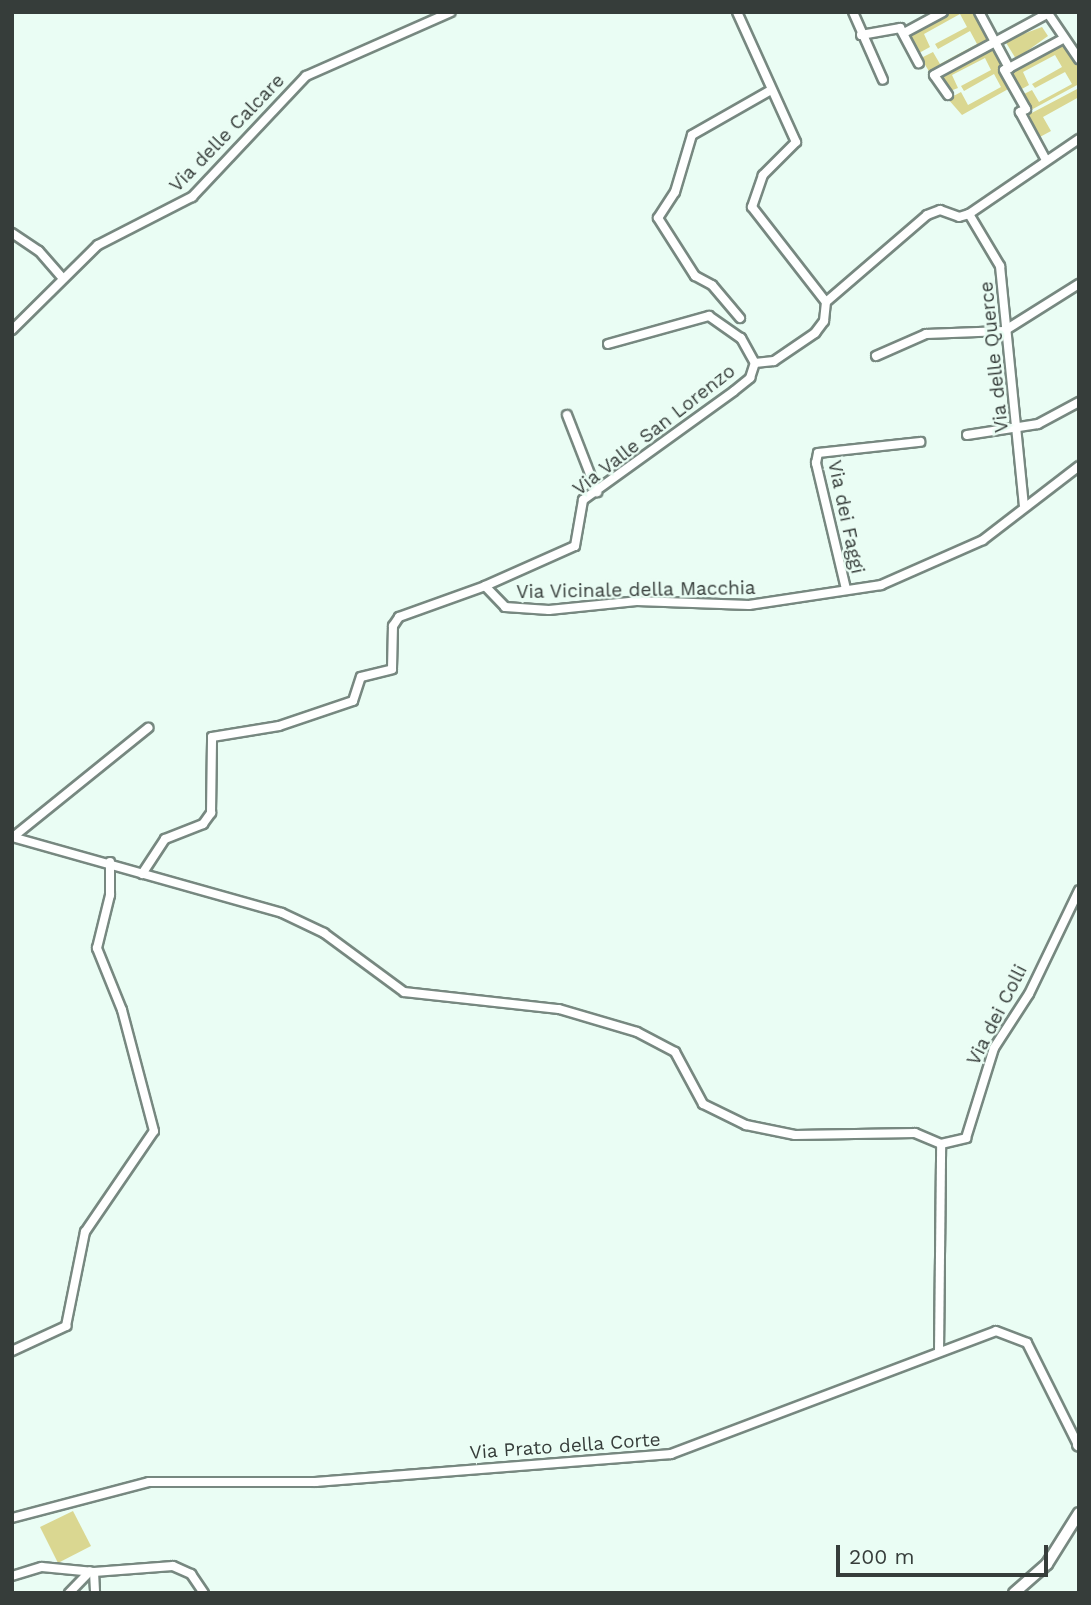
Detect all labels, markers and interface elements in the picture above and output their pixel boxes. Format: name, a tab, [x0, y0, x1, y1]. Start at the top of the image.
street label: Via delle Calcare	[165, 69, 289, 197]
street label: Via delle Querce	[975, 280, 1013, 434]
street label: Via Valle San Lorenzo	[568, 359, 740, 501]
street label: Via dei Faggi	[823, 458, 869, 576]
street label: Via Vicinale della Macchia	[515, 576, 757, 604]
street label: Via dei Colli	[962, 961, 1032, 1069]
street label: Via Prato della Corte	[468, 1428, 662, 1464]
scale bar	[839, 1532, 1051, 1576]
text: 200 m	[849, 1544, 915, 1569]

